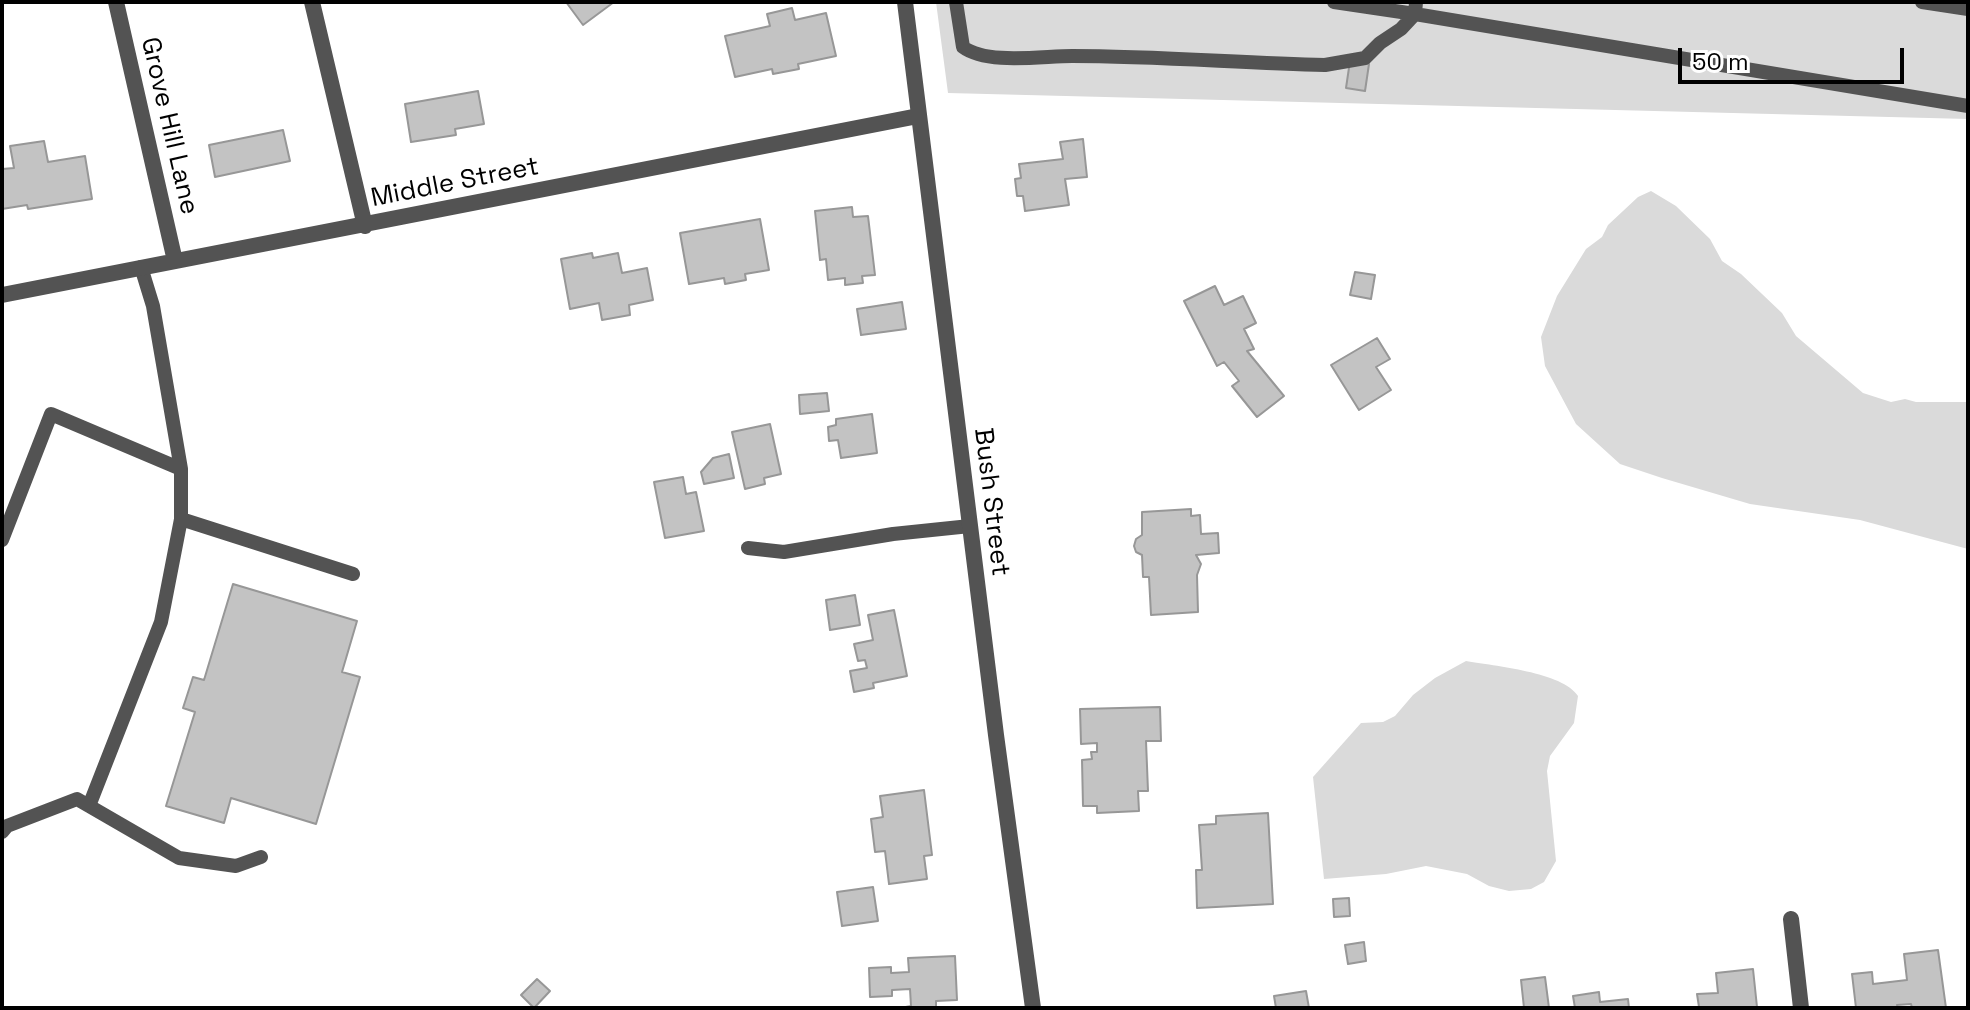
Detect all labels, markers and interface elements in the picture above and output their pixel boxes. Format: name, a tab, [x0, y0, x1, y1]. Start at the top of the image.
scale bar	[1682, 32, 1908, 82]
street label: Grove Hill Lane	[133, 34, 205, 218]
text: 50 m	[1692, 46, 1749, 77]
street label: Middle Street	[368, 151, 542, 215]
street label: Bush Street	[966, 426, 1016, 578]

